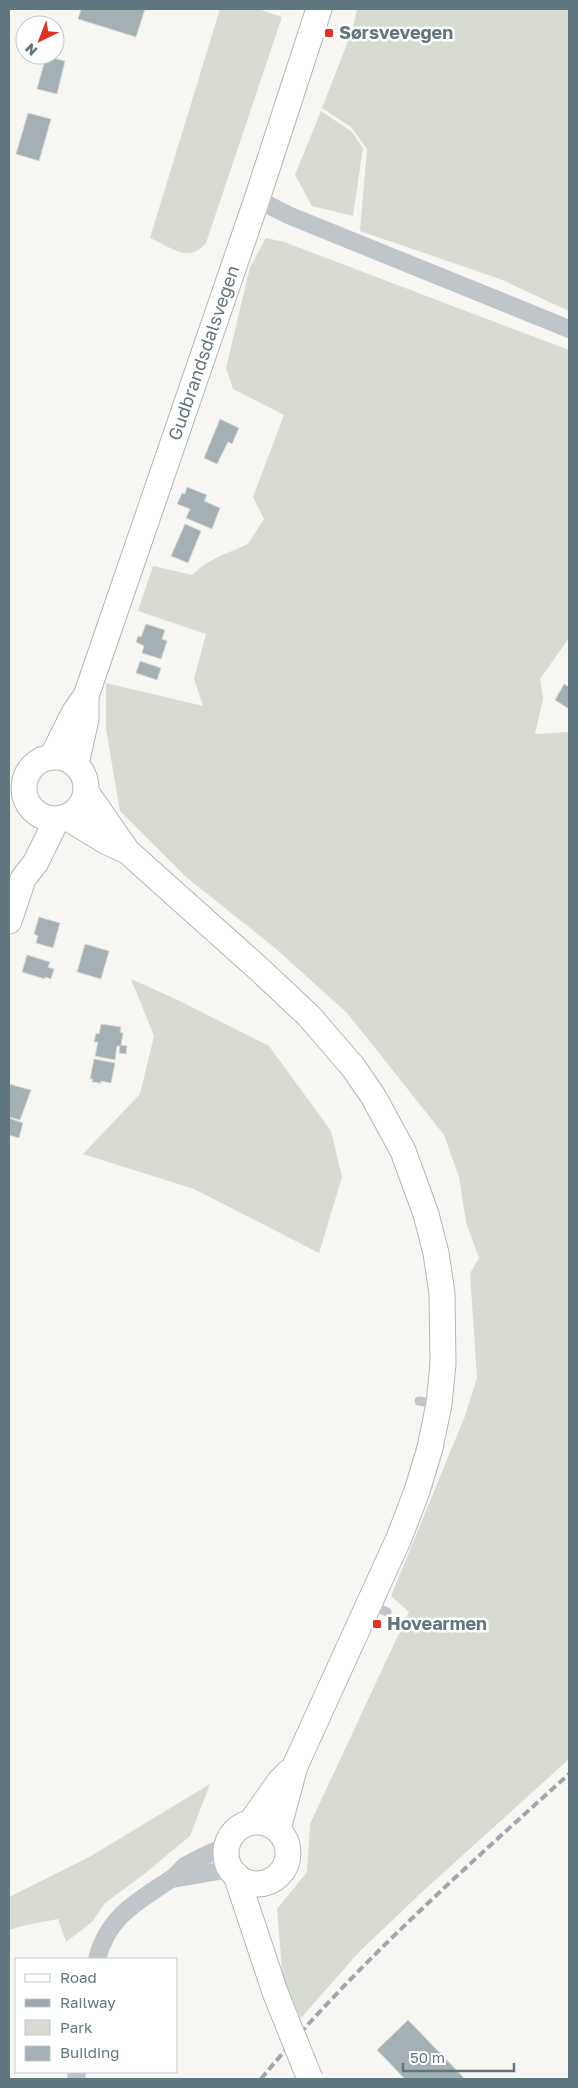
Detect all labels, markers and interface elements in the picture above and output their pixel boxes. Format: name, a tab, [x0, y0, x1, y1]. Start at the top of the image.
north arrow	[15, 15, 65, 65]
place label: Sørsvevegen	[339, 21, 453, 43]
marker: Sørsvevegen	[323, 27, 335, 39]
text: N	[21, 40, 40, 60]
street label: Gudbrandsdalsvegen	[163, 262, 243, 443]
place label: Hovearmen	[387, 1612, 487, 1634]
marker: Hovearmen	[371, 1618, 383, 1630]
legend	[15, 1958, 178, 2073]
text: Road	[60, 1968, 97, 1986]
text: Railway	[60, 1993, 116, 2011]
text: Park	[60, 2018, 93, 2036]
scale bar	[403, 2040, 514, 2072]
text: Building	[60, 2043, 120, 2061]
text: 50 m	[410, 2048, 445, 2066]

